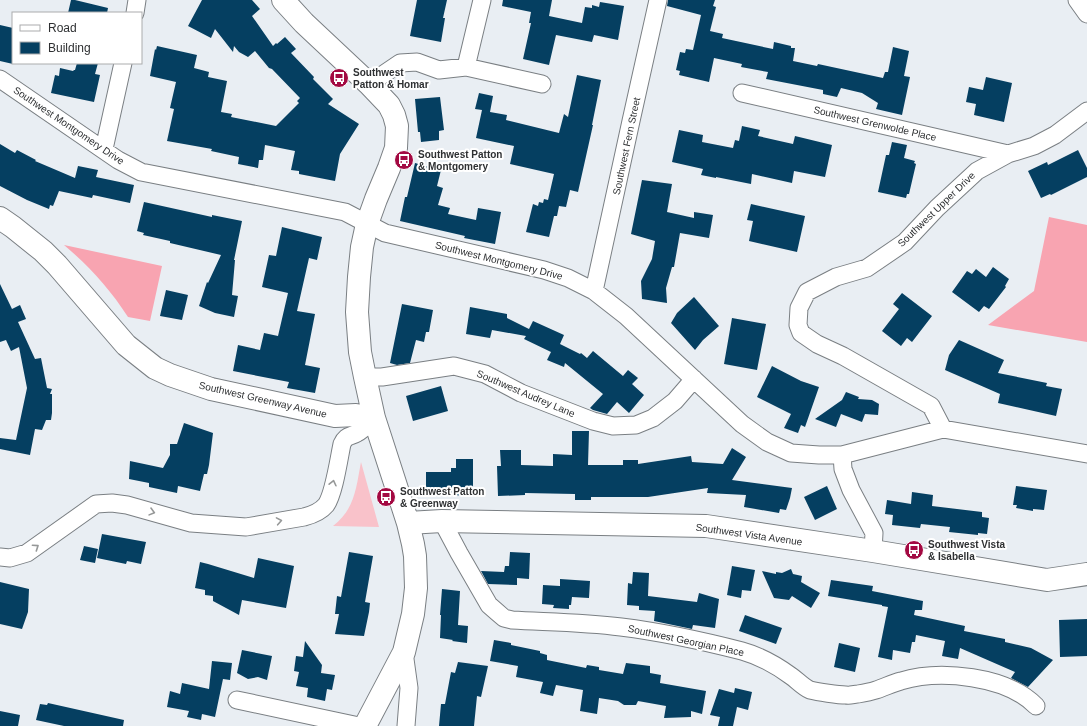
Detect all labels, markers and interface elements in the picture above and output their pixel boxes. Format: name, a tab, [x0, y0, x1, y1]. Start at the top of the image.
legend	[12, 12, 142, 64]
text: Road	[48, 21, 77, 35]
text: Building	[48, 41, 91, 55]
bus stop icon: Southwest Patton & Homar	[328, 67, 350, 89]
place label: Southwest Patton & Homar	[353, 67, 429, 90]
street label: Southwest Montgomery Drive	[11, 84, 127, 167]
street label: Southwest Fern Street	[611, 96, 642, 196]
street label: Southwest Grenwolde Place	[812, 104, 938, 143]
bus stop icon: Southwest Patton & Montgomery	[393, 149, 415, 171]
place label: Southwest Patton & Montgomery	[418, 149, 502, 172]
street label: Southwest Upper Drive	[896, 169, 977, 249]
street label: Southwest Montgomery Drive	[434, 239, 564, 282]
street label: Southwest Audrey Lane	[475, 368, 577, 419]
street label: Southwest Greenway Avenue	[198, 379, 328, 420]
one-way arrow	[329, 480, 337, 486]
bus stop icon: Southwest Patton & Greenway	[375, 486, 397, 508]
place label: Southwest Patton & Greenway	[400, 486, 484, 509]
one-way arrow	[148, 507, 155, 516]
one-way arrow	[276, 517, 283, 526]
street label: Southwest Vista Avenue	[695, 522, 803, 547]
bus stop icon: Southwest Vista & Isabella	[903, 539, 925, 561]
place label: Southwest Vista & Isabella	[928, 539, 1005, 562]
one-way arrow	[32, 545, 39, 552]
street label: Southwest Georgian Place	[627, 623, 745, 658]

